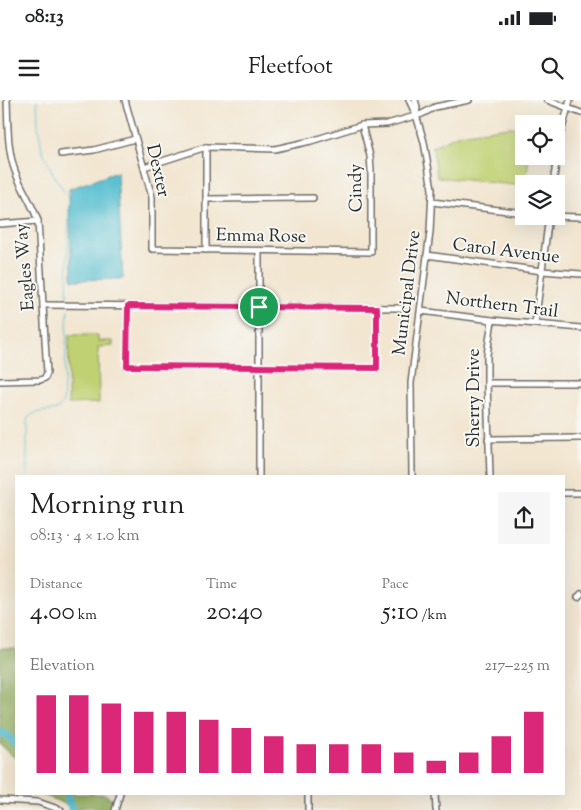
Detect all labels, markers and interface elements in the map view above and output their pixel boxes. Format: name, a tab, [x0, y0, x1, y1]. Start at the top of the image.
text: 08:13	[25, 4, 64, 31]
text: Fleetfoot	[248, 52, 333, 84]
icon: menu	[15, 54, 43, 82]
icon: search	[538, 54, 566, 82]
map controls	[515, 115, 565, 225]
button: locate	[515, 115, 565, 165]
street label: Dexter	[138, 142, 176, 200]
street label: Cindy	[344, 163, 370, 213]
button: layers	[515, 175, 565, 225]
street label: Eagles Way	[9, 222, 43, 312]
street label: Emma Rose	[216, 223, 306, 251]
street label: Municipal Drive	[387, 229, 429, 357]
street label: Carol Avenue	[451, 233, 561, 271]
pin	[238, 286, 280, 328]
street label: Northern Trail	[444, 286, 560, 326]
icon: arrive	[245, 293, 273, 321]
street label: Sherry Drive	[462, 348, 488, 448]
text: Morning run	[30, 486, 185, 526]
button: share	[498, 492, 550, 544]
text: 08:13 · 4 × 1.0 km	[30, 525, 140, 548]
text: Distance	[30, 575, 83, 595]
text: Time	[206, 575, 237, 595]
text: Pace	[382, 575, 409, 595]
text: 4.00	[30, 595, 75, 631]
text: 20:40	[206, 595, 263, 631]
text: 5:10	[382, 595, 419, 631]
text: km	[75, 606, 97, 626]
text: /km	[419, 606, 447, 626]
text: Elevation	[30, 655, 95, 678]
text: 217–225 m	[484, 655, 550, 678]

